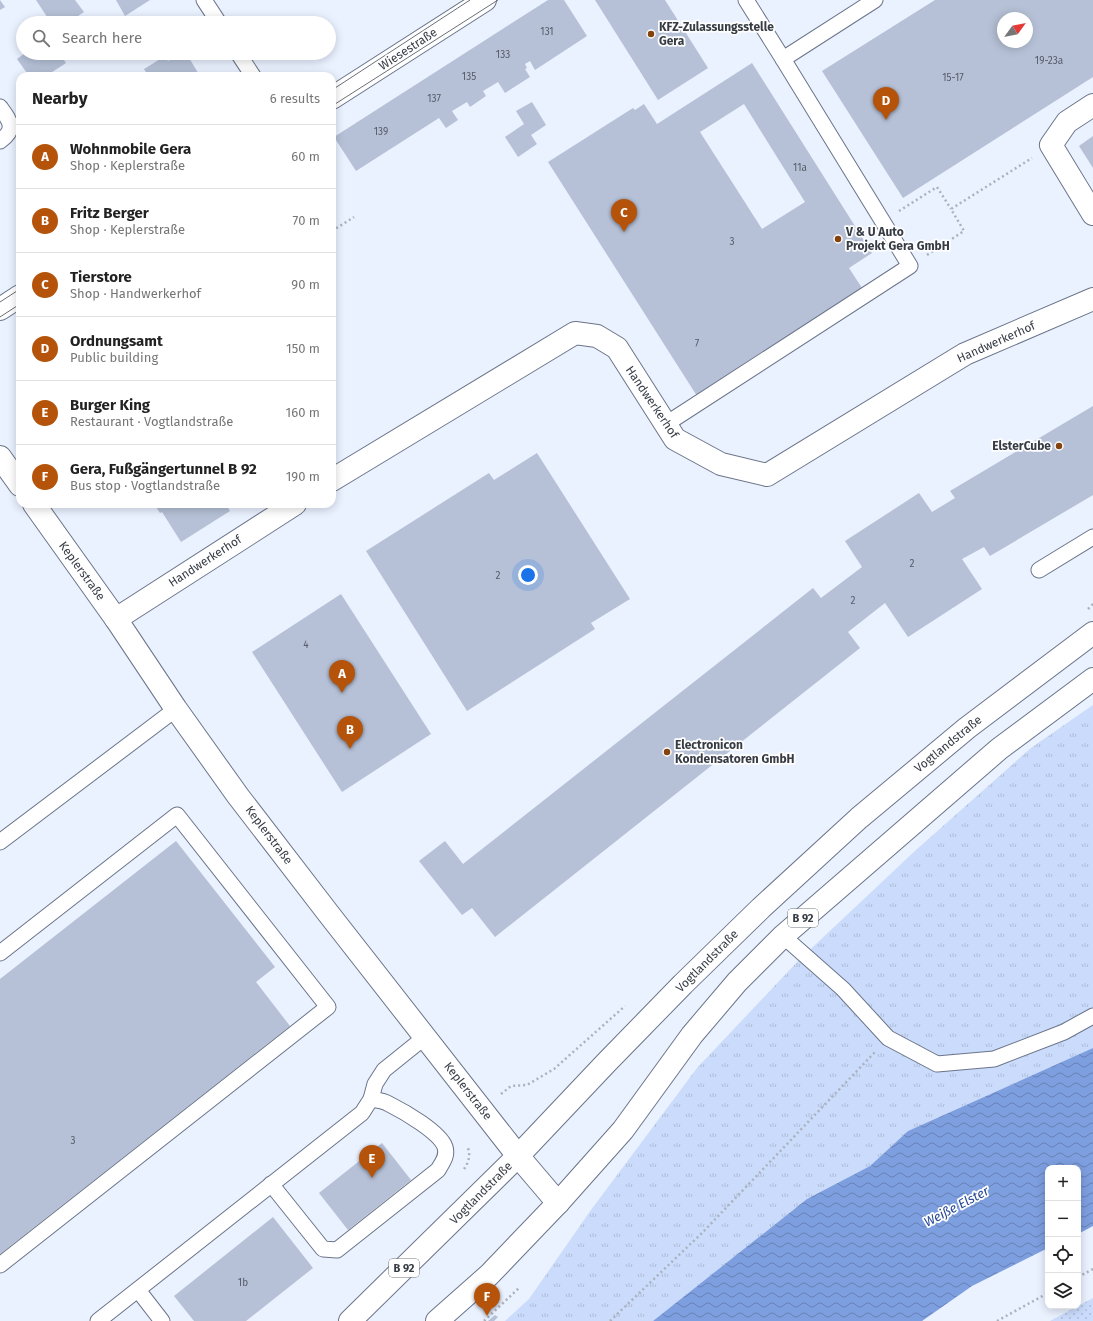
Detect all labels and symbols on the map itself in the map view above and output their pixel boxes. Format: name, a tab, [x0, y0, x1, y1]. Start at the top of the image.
north arrow	[997, 12, 1033, 48]
place label: KFZ-Zulassungsstelle Gera	[659, 20, 774, 48]
street label: Wiesestraße	[376, 25, 440, 73]
house number: 131	[540, 26, 554, 38]
marker: KFZ-Zulassungsstelle Gera	[646, 29, 656, 39]
house number: 133	[496, 49, 510, 61]
house number: 19-23a	[1035, 55, 1063, 67]
house number: 135	[462, 71, 476, 83]
house number: 15-17	[942, 72, 964, 84]
pin: D	[873, 87, 899, 120]
house number: 137	[427, 93, 441, 105]
house number: 139	[374, 126, 388, 138]
house number: 11a	[793, 162, 807, 174]
pin: C	[611, 199, 637, 232]
place label: V & U Auto Projekt Gera GmbH	[845, 225, 950, 253]
marker: V & U Auto Projekt Gera GmbH	[833, 234, 843, 244]
house number: 3	[730, 236, 735, 248]
street label: Handwerkerhof	[955, 318, 1038, 365]
house number: 7	[695, 338, 700, 350]
street label: Handwerkerhof	[623, 363, 682, 442]
place label: ElsterCube	[992, 439, 1051, 453]
marker: ElsterCube	[1054, 441, 1064, 451]
street label: Handwerkerhof	[166, 532, 245, 590]
street label: Keplerstraße	[56, 539, 108, 603]
house number: 2	[910, 558, 915, 570]
your location	[518, 565, 538, 585]
house number: 2	[496, 570, 501, 582]
house number: 2	[851, 595, 856, 607]
house number: 4	[303, 639, 309, 651]
pin: A	[329, 660, 355, 693]
street label: Vogtlandstraße	[912, 713, 984, 775]
pin: B	[337, 716, 363, 749]
place label: Electronicon Kondensatoren GmbH	[675, 738, 795, 766]
marker: Electronicon Kondensatoren GmbH	[662, 747, 672, 757]
street label: Keplerstraße	[243, 803, 295, 867]
road number: B 92	[788, 909, 818, 927]
street label: Vogtlandstraße	[673, 927, 741, 995]
street label: Keplerstraße	[441, 1059, 495, 1123]
house number: 3	[71, 1135, 76, 1147]
pin: E	[359, 1145, 385, 1178]
street label: Vogtlandstraße	[447, 1159, 515, 1227]
water label: Weiße Elster	[921, 1183, 992, 1230]
road number: B 92	[389, 1259, 419, 1277]
house number: 1b	[238, 1277, 248, 1289]
pin: F	[474, 1283, 500, 1316]

